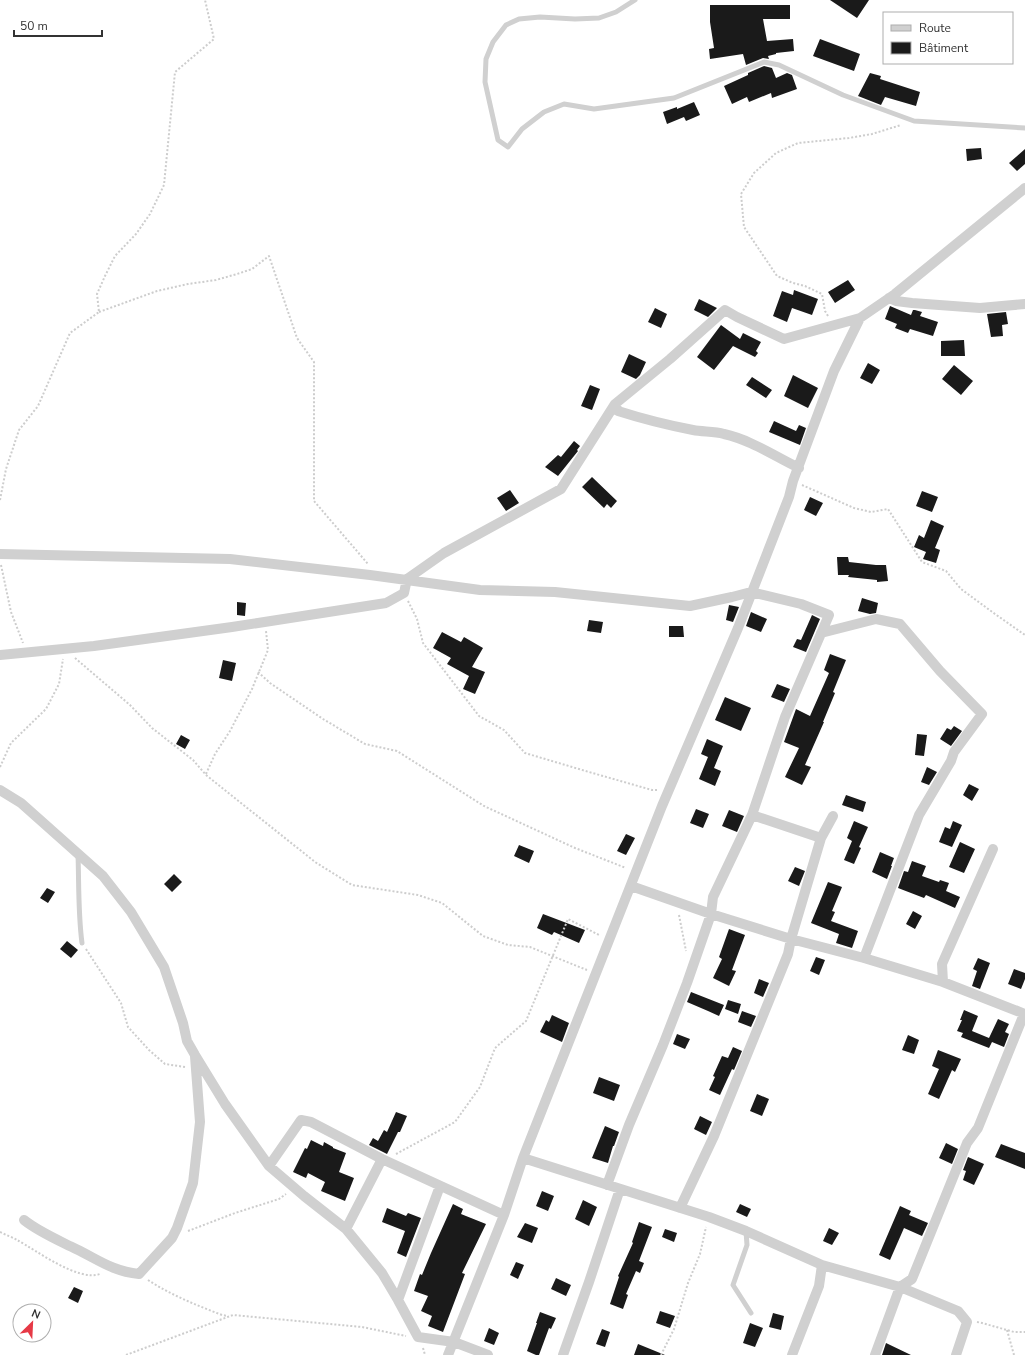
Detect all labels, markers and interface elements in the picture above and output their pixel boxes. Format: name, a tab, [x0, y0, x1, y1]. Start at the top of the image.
scale bar	[14, 12, 102, 38]
legend	[883, 12, 1013, 64]
text: 50 m	[20, 18, 48, 34]
text: Route	[919, 20, 951, 36]
text: Bâtiment	[919, 40, 969, 56]
north arrow	[12, 1303, 52, 1343]
text: N	[29, 1306, 43, 1323]

